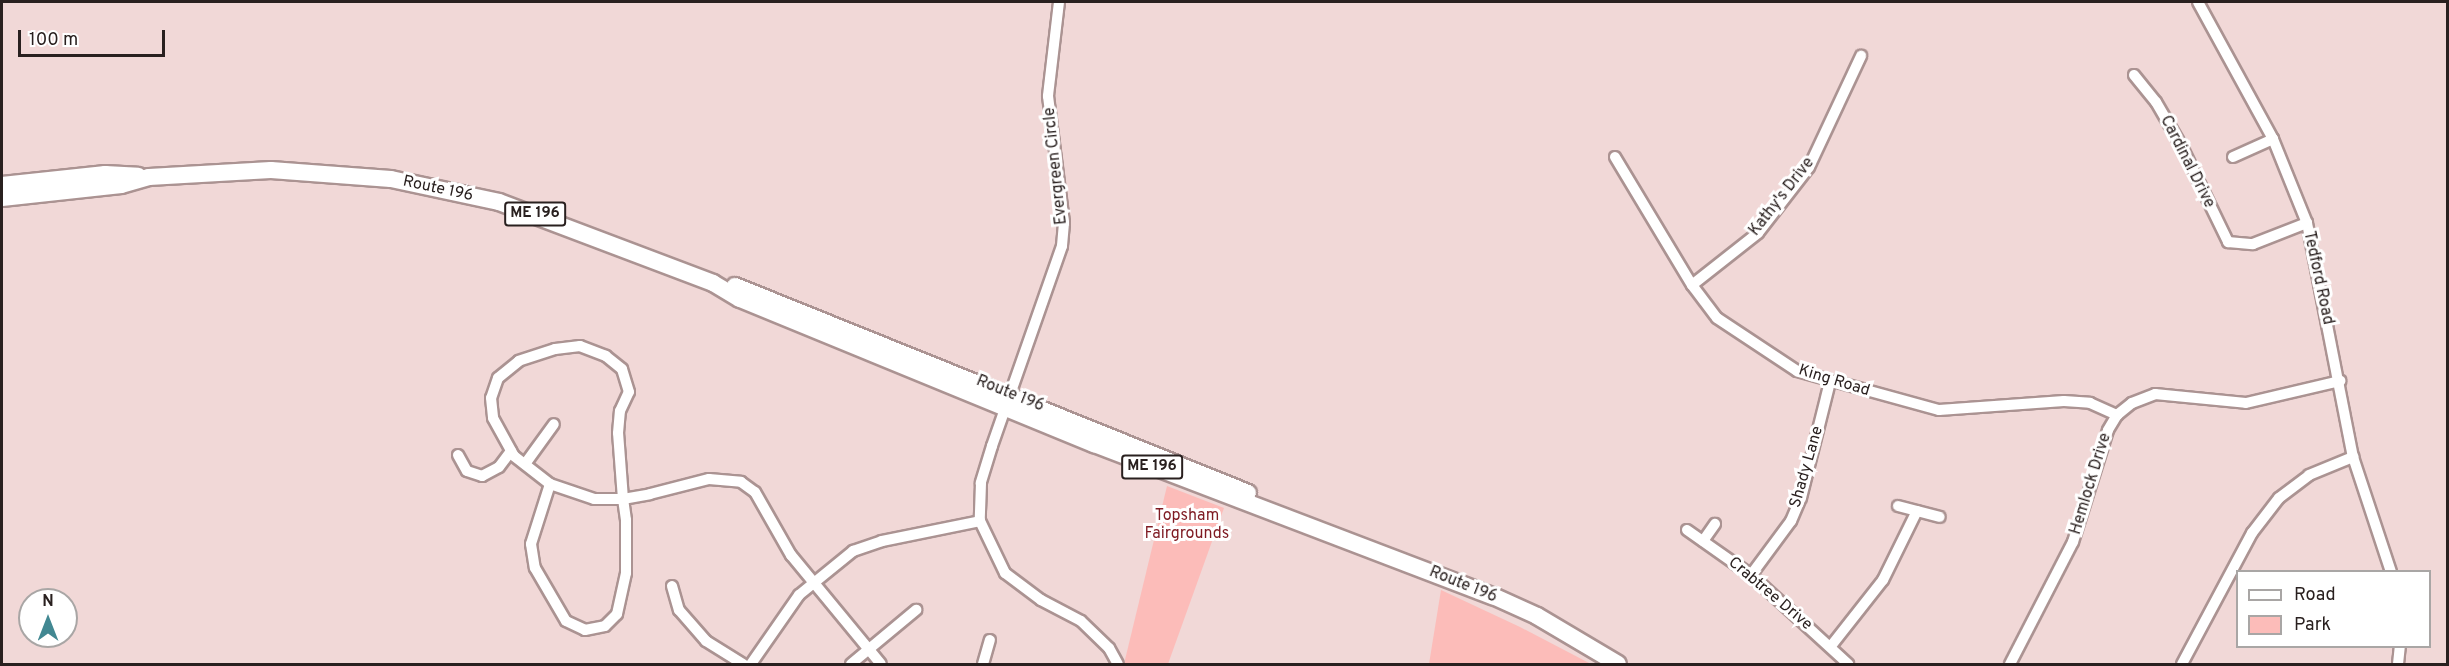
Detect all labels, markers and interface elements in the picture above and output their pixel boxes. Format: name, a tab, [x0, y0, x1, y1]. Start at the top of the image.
scale bar	[21, 18, 168, 56]
text: 100 m	[29, 29, 78, 52]
street label: Evergreen Circle	[1040, 106, 1072, 226]
street label: Cardinal Drive	[2155, 113, 2219, 211]
street label: Kathy's Drive	[1745, 154, 1819, 240]
street label: Route 196	[401, 172, 475, 206]
road number: ME 196	[504, 202, 566, 226]
street label: Tedford Road	[2299, 229, 2337, 327]
street label: King Road	[1796, 361, 1872, 401]
street label: Route 196	[973, 372, 1047, 416]
street label: Shady Lane	[1786, 424, 1828, 510]
street label: Hemlock Drive	[2066, 431, 2116, 537]
road number: ME 196	[1120, 455, 1184, 479]
park label: Topsham Fairgrounds	[1145, 506, 1229, 544]
street label: Crabtree Drive	[1724, 553, 1816, 635]
street label: Route 196	[1426, 563, 1500, 607]
legend	[2236, 570, 2431, 648]
text: Road	[2294, 584, 2336, 607]
north arrow	[18, 588, 78, 648]
text: N	[42, 592, 54, 612]
text: Park	[2294, 614, 2331, 637]

